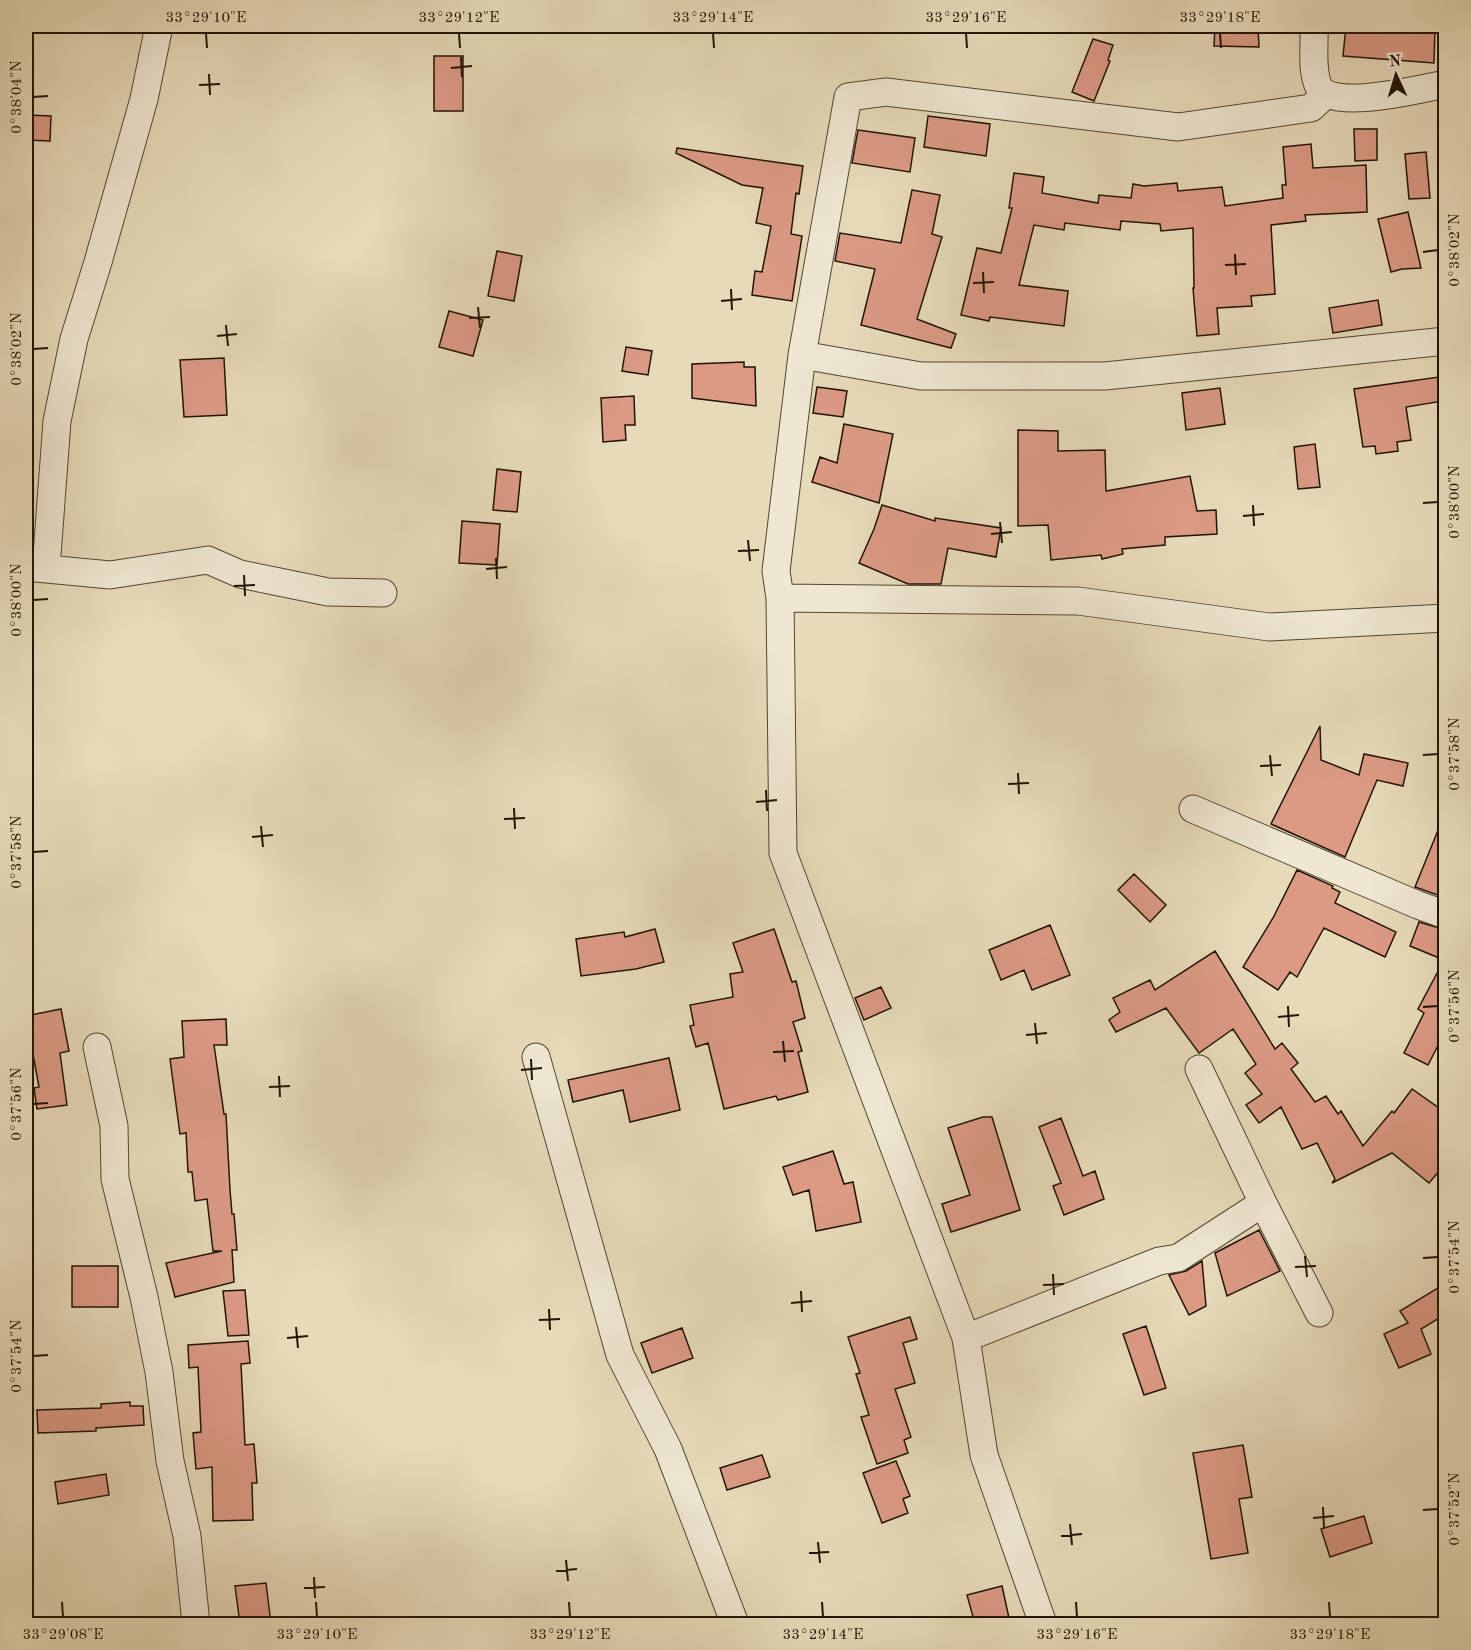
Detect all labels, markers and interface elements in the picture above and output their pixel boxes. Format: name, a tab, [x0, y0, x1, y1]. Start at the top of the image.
text: 33°29'10"E	[166, 11, 246, 26]
text: 33°29'12"E	[419, 11, 499, 26]
text: 33°29'14"E	[673, 11, 753, 26]
text: 33°29'16"E	[926, 11, 1006, 26]
text: 33°29'18"E	[1180, 11, 1260, 26]
north arrow	[1366, 45, 1426, 105]
text: N	[1388, 54, 1403, 70]
text: 0°38'04"N	[10, 60, 25, 134]
text: 0°38'02"N	[1448, 213, 1463, 287]
text: 0°38'02"N	[10, 312, 25, 386]
text: 0°38'00"N	[1448, 465, 1463, 539]
text: 0°38'00"N	[10, 563, 25, 637]
text: 0°37'58"N	[1448, 717, 1463, 791]
text: 0°37'58"N	[10, 815, 25, 889]
text: 0°37'56"N	[1448, 969, 1463, 1043]
text: 0°37'56"N	[10, 1067, 25, 1141]
text: 0°37'54"N	[1448, 1220, 1463, 1294]
text: 0°37'54"N	[10, 1319, 25, 1393]
text: 0°37'52"N	[1448, 1472, 1463, 1546]
text: 33°29'08"E	[23, 1628, 103, 1643]
text: 33°29'10"E	[277, 1628, 357, 1643]
text: 33°29'12"E	[530, 1628, 610, 1643]
text: 33°29'14"E	[783, 1628, 863, 1643]
text: 33°29'16"E	[1037, 1628, 1117, 1643]
text: 33°29'18"E	[1290, 1628, 1370, 1643]

